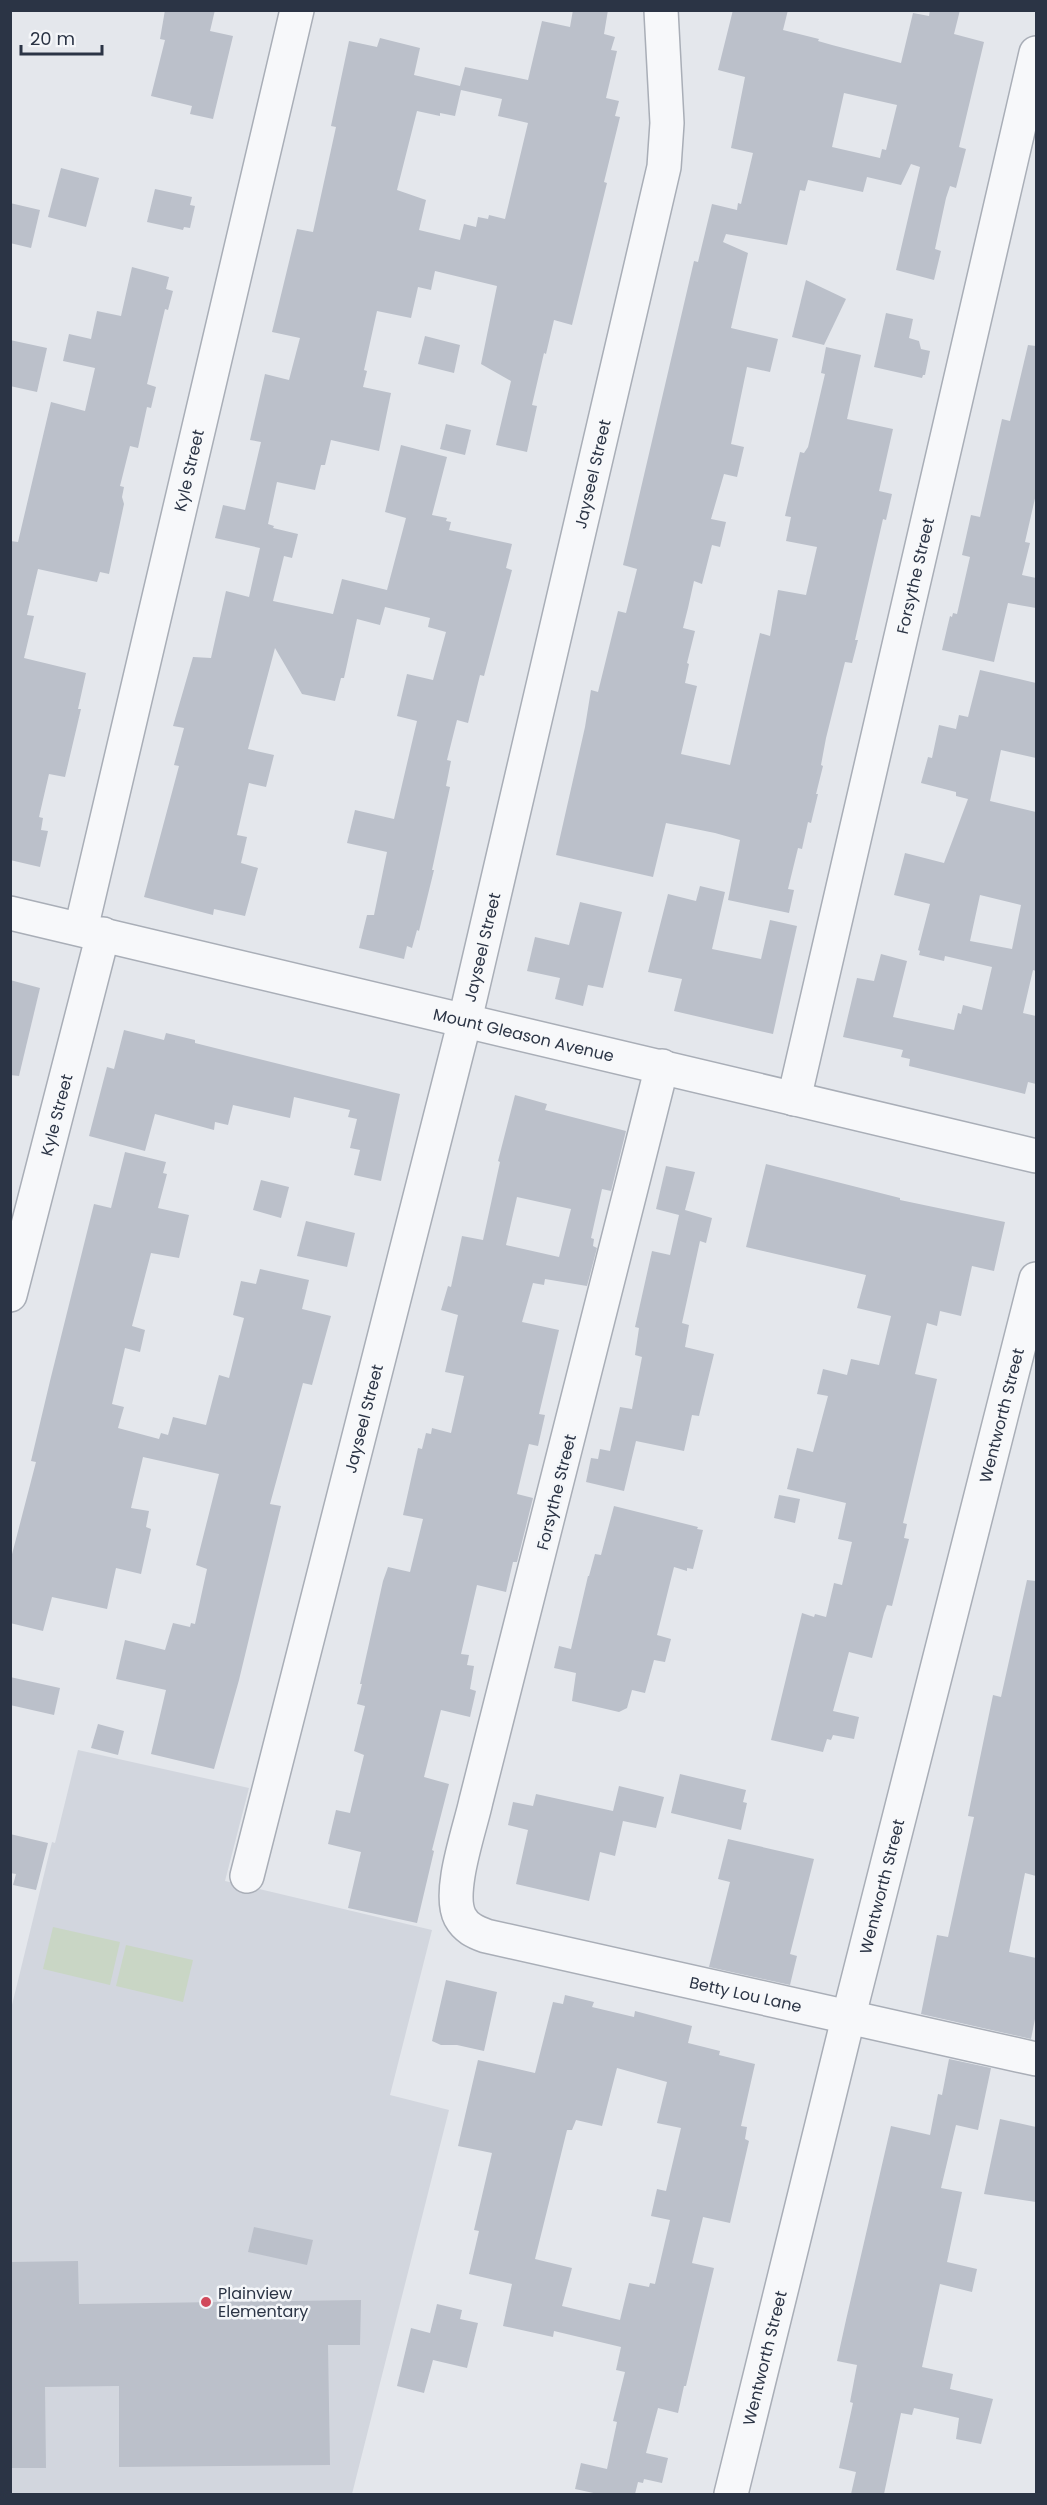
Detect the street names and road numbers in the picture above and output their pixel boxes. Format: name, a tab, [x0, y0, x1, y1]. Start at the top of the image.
street label: Jayseel Street	[569, 417, 617, 531]
street label: Kyle Street	[168, 427, 210, 514]
street label: Forsythe Street	[891, 515, 940, 636]
street label: Jayseel Street	[459, 890, 506, 1004]
street label: Mount Gleason Avenue	[431, 1003, 616, 1068]
street label: Kyle Street	[35, 1071, 78, 1158]
street label: Wentworth Street	[974, 1346, 1030, 1485]
street label: Jayseel Street	[339, 1362, 389, 1476]
street label: Forsythe Street	[531, 1432, 582, 1553]
street label: Wentworth Street	[854, 1817, 910, 1956]
street label: Betty Lou Lane	[687, 1971, 804, 2018]
street label: Wentworth Street	[737, 2288, 793, 2428]

